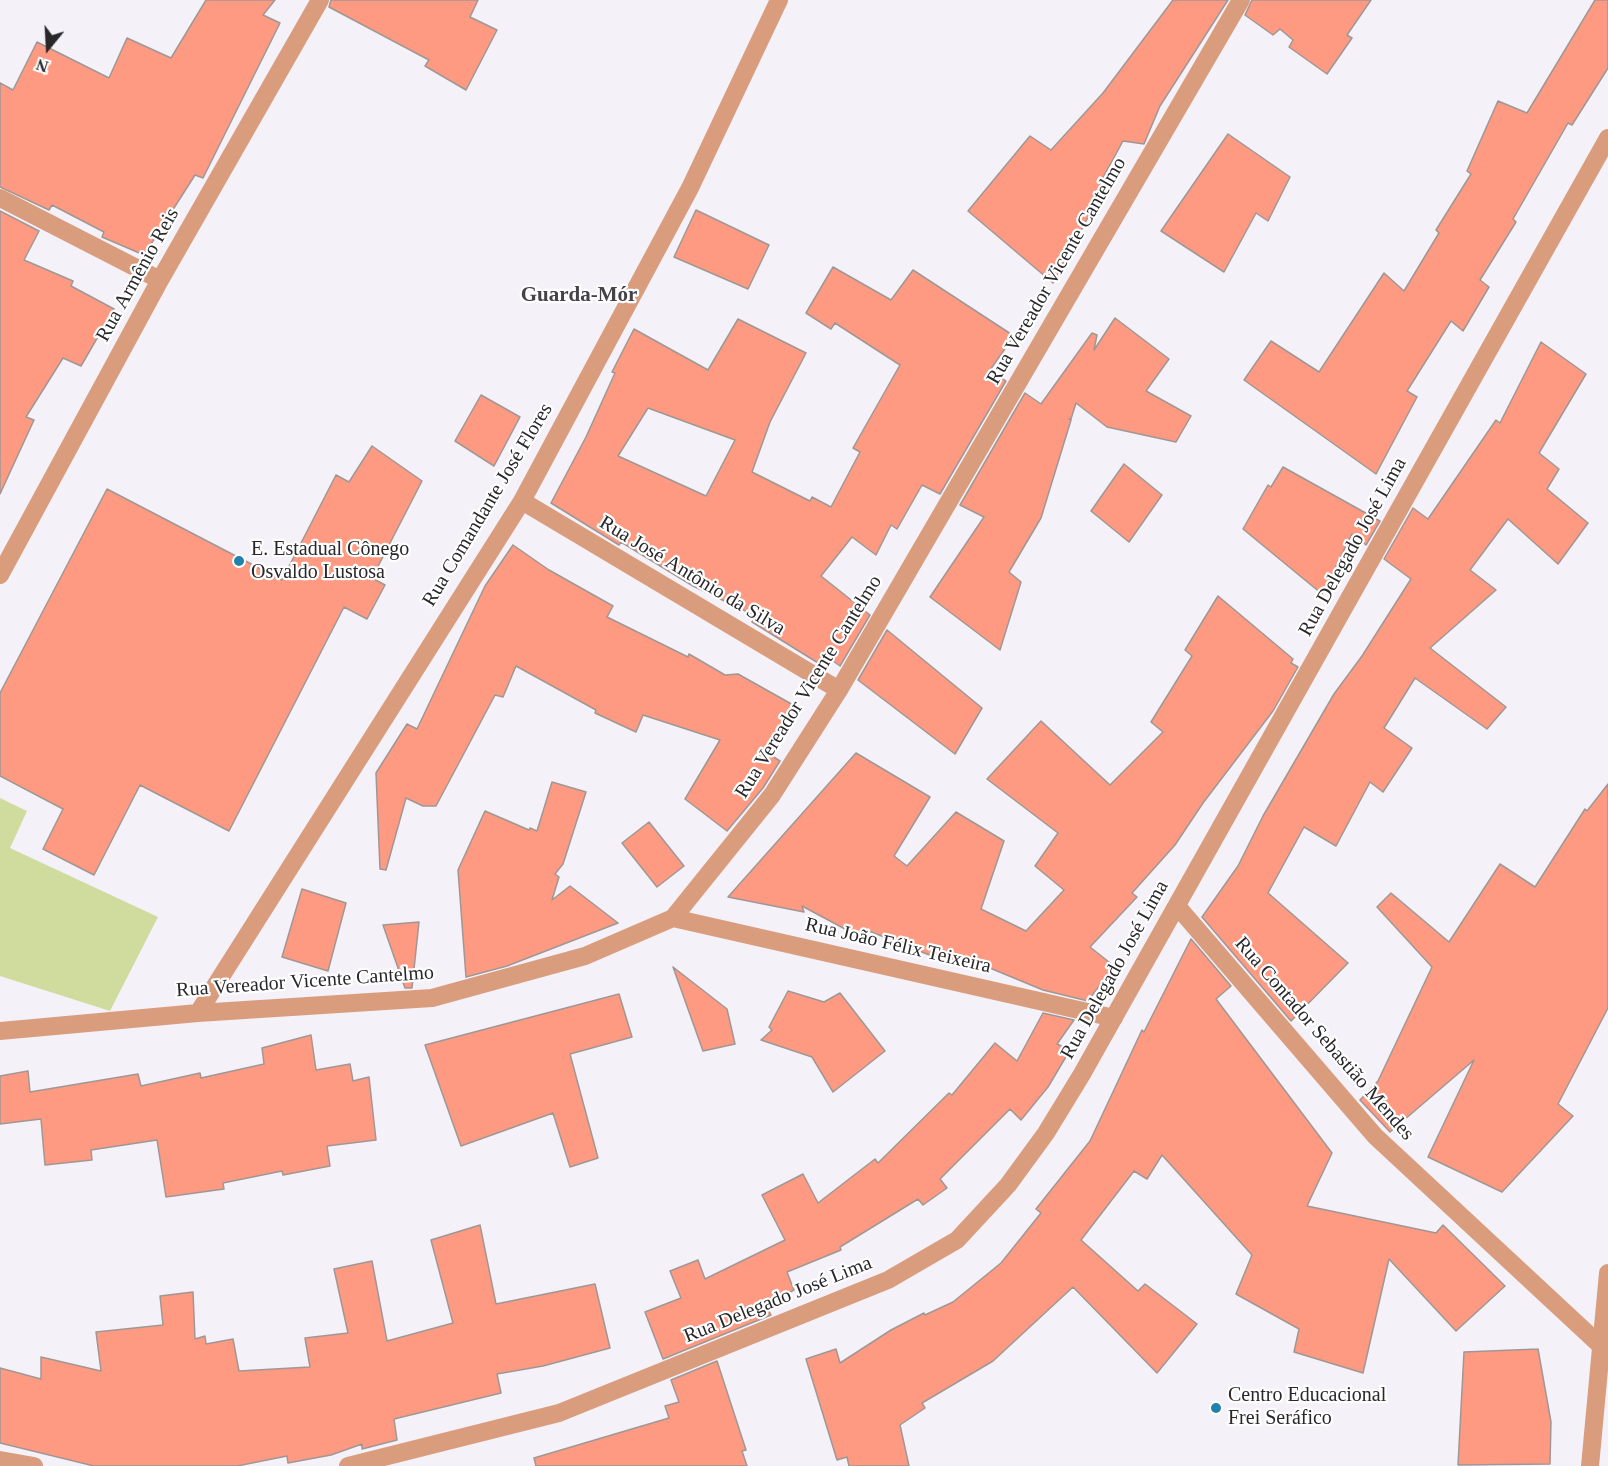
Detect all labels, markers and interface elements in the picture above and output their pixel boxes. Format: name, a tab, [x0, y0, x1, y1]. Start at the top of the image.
north arrow	[18, 18, 78, 78]
text: N	[34, 56, 50, 75]
street label: Rua Vereador Vicente Cantelmo	[982, 153, 1132, 389]
street label: Rua Armênio Reis	[91, 204, 185, 346]
district label: Guarda-Mór	[521, 283, 637, 309]
street label: Rua Comandante José Flores	[418, 399, 558, 611]
street label: Rua Delegado José Lima	[1294, 454, 1412, 640]
street label: Rua José Antônio da Silva	[595, 511, 789, 641]
place label: E. Estadual Cônego Osvaldo Lustosa	[251, 538, 409, 585]
marker: E. Estadual Cônego Osvaldo Lustosa	[232, 554, 246, 568]
street label: Rua Vereador Vicente Cantelmo	[730, 571, 888, 803]
street label: Rua Delegado José Lima	[1056, 877, 1174, 1063]
street label: Rua João Félix Teixeira	[803, 913, 993, 979]
street label: Rua Contador Sebastião Mendes	[1229, 932, 1419, 1146]
street label: Rua Vereador Vicente Cantelmo	[175, 961, 435, 1003]
street label: Rua Delegado José Lima	[681, 1251, 875, 1349]
place label: Centro Educacional Frei Seráfico	[1228, 1384, 1386, 1431]
marker: Centro Educacional Frei Seráfico	[1209, 1401, 1223, 1415]

